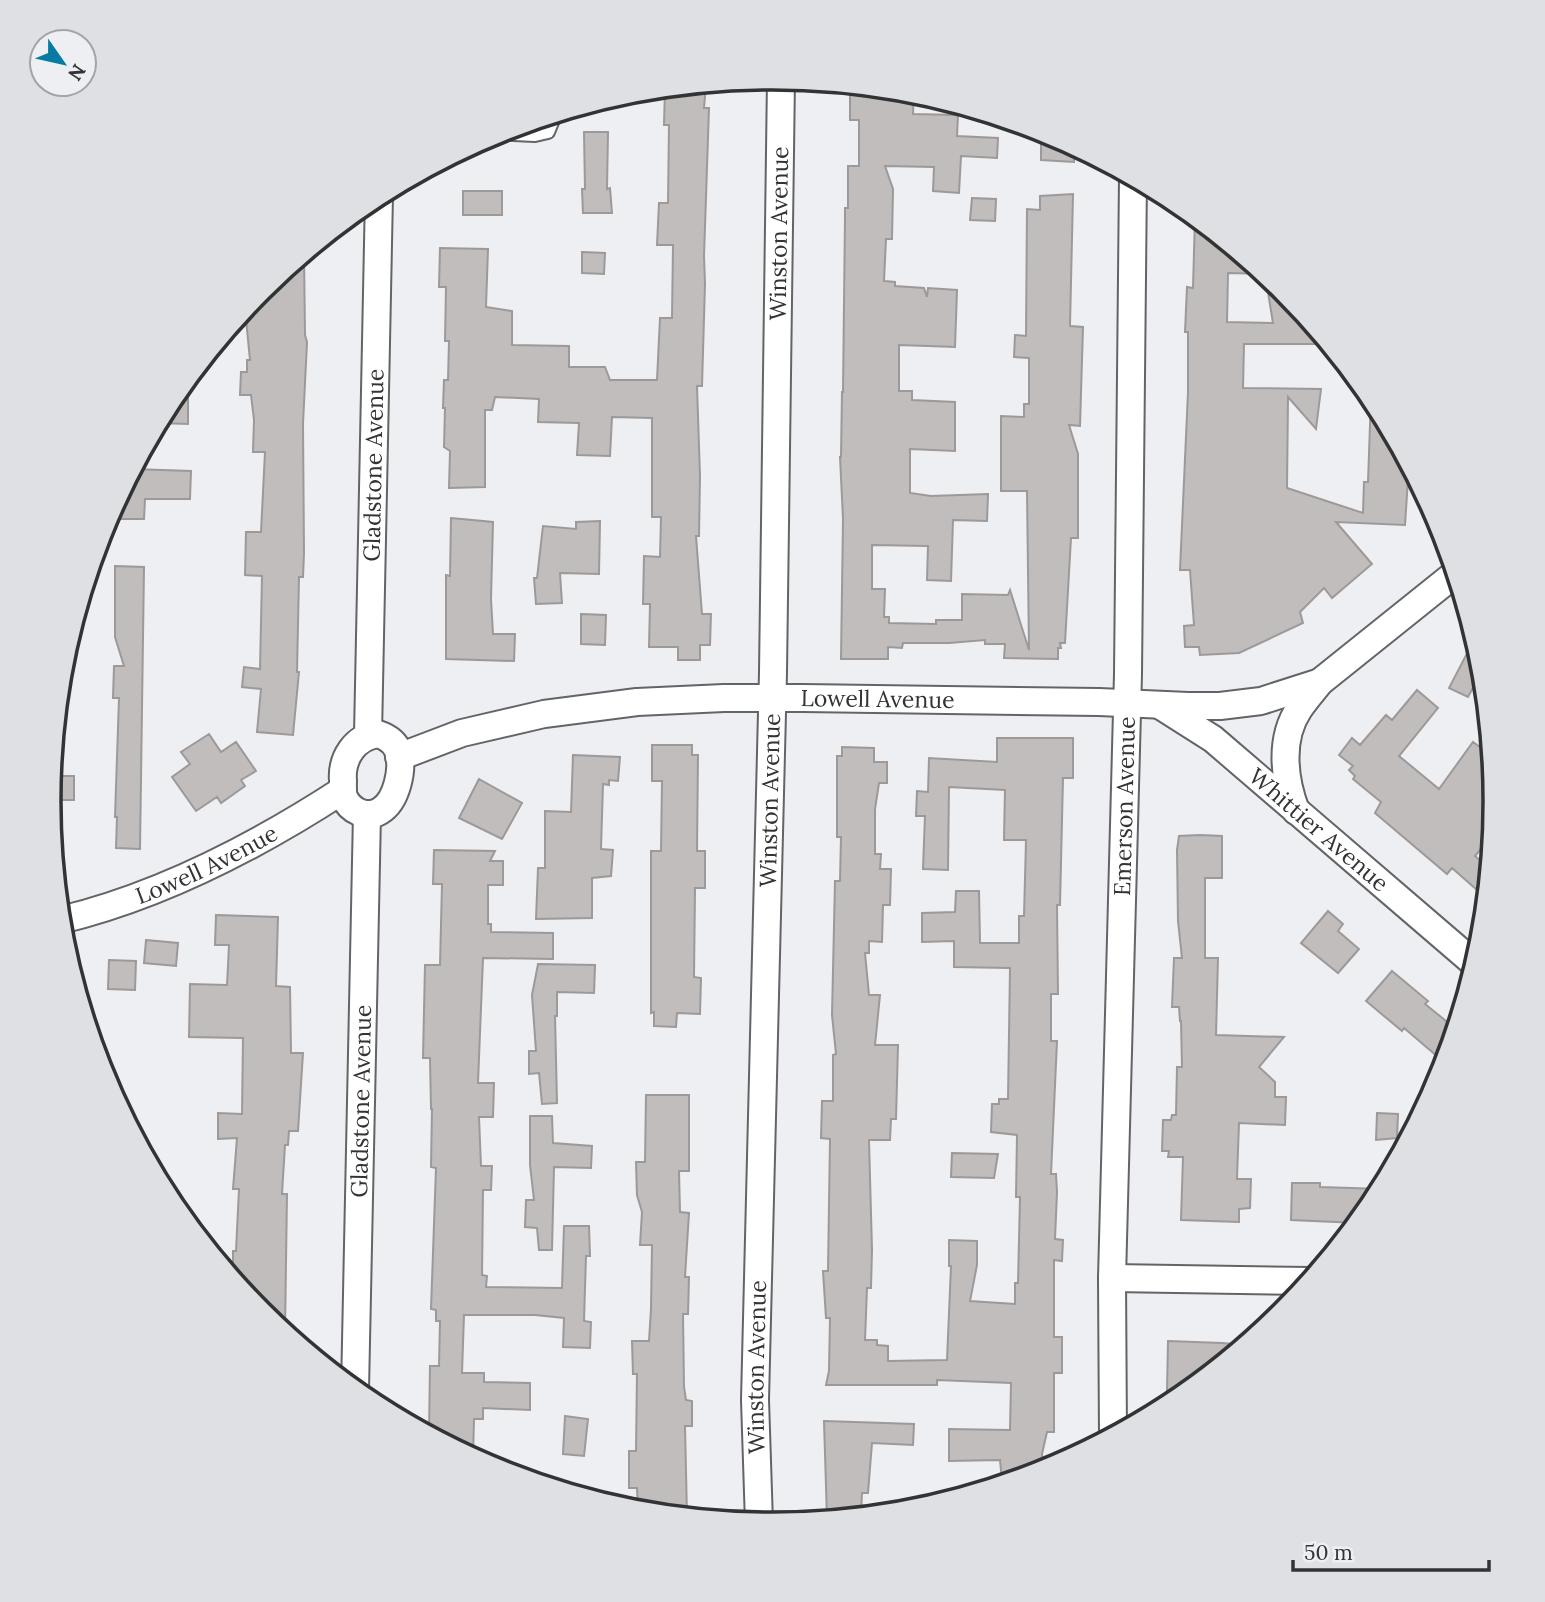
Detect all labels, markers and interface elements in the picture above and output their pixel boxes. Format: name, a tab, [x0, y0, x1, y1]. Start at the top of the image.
north arrow	[28, 28, 98, 98]
text: N	[63, 60, 91, 86]
street label: Winston Avenue	[763, 146, 794, 321]
street label: Gladstone Avenue	[357, 368, 389, 562]
street label: Lowell Avenue	[800, 683, 955, 714]
street label: Winston Avenue	[753, 713, 786, 888]
street label: Emerson Avenue	[1107, 716, 1141, 896]
street label: Whittier Avenue	[1243, 761, 1395, 898]
street label: Lowell Avenue	[131, 818, 282, 910]
street label: Gladstone Avenue	[344, 1004, 377, 1198]
street label: Winston Avenue	[740, 1280, 772, 1455]
scale bar	[1293, 1528, 1489, 1572]
text: 50 m	[1304, 1539, 1353, 1566]

